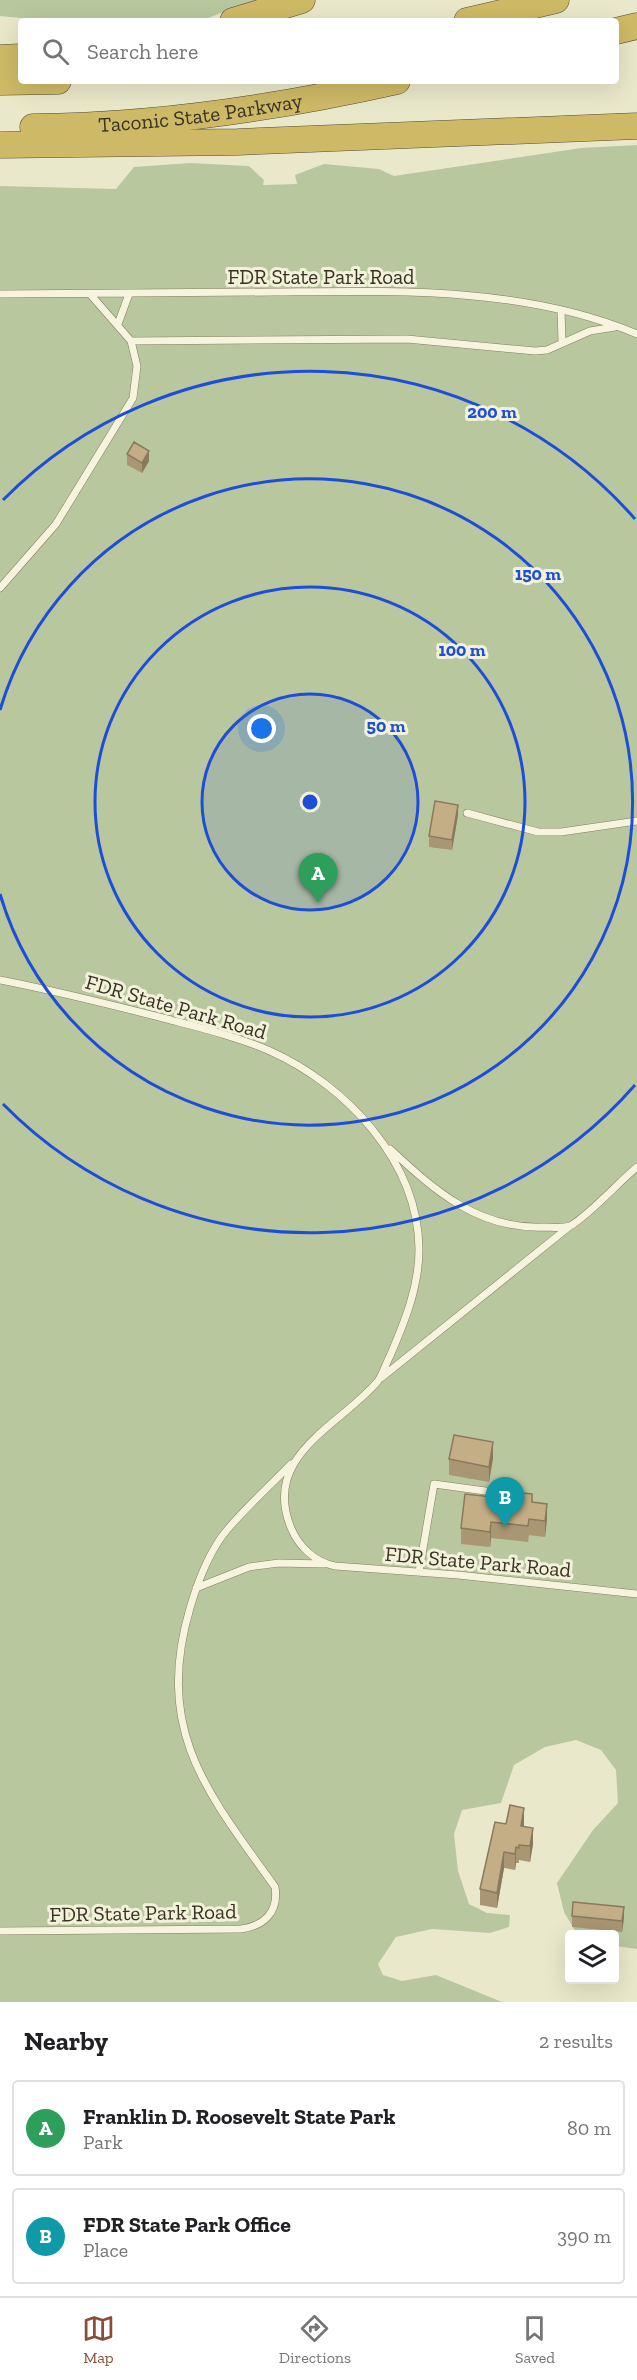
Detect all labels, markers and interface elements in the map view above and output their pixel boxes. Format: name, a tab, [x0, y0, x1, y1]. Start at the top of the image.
search box	[18, 18, 619, 84]
icon: search	[39, 35, 72, 68]
text: Search here	[87, 38, 198, 65]
street label: Taconic State Parkway	[98, 87, 304, 137]
street label: FDR State Park Road	[227, 264, 415, 289]
text: 200 m	[467, 401, 517, 423]
text: 150 m	[515, 563, 561, 585]
text: 100 m	[438, 639, 486, 661]
your location	[247, 714, 276, 743]
text: 50 m	[367, 715, 406, 737]
centre of rings	[300, 792, 320, 812]
pin: A	[298, 854, 338, 903]
street label: FDR State Park Road	[83, 969, 270, 1044]
pin: B	[486, 1478, 524, 1527]
street label: FDR State Park Road	[384, 1541, 573, 1582]
street label: FDR State Park Road	[49, 1898, 237, 1927]
map controls	[565, 1930, 619, 1984]
button: layers	[565, 1930, 619, 1984]
text: Nearby	[24, 2025, 108, 2057]
text: 2 results	[539, 2029, 613, 2053]
text: Franklin D. Roosevelt State Park	[83, 2103, 395, 2130]
text: A	[39, 2116, 52, 2140]
text: 80 m	[567, 2116, 611, 2140]
text: Park	[83, 2130, 123, 2154]
text: FDR State Park Office	[83, 2211, 291, 2238]
text: B	[39, 2224, 52, 2248]
text: 390 m	[557, 2224, 611, 2248]
text: Place	[83, 2238, 128, 2262]
tab: Map	[82, 2312, 115, 2367]
tab: Directions	[279, 2312, 351, 2367]
tab: Saved	[515, 2312, 555, 2367]

